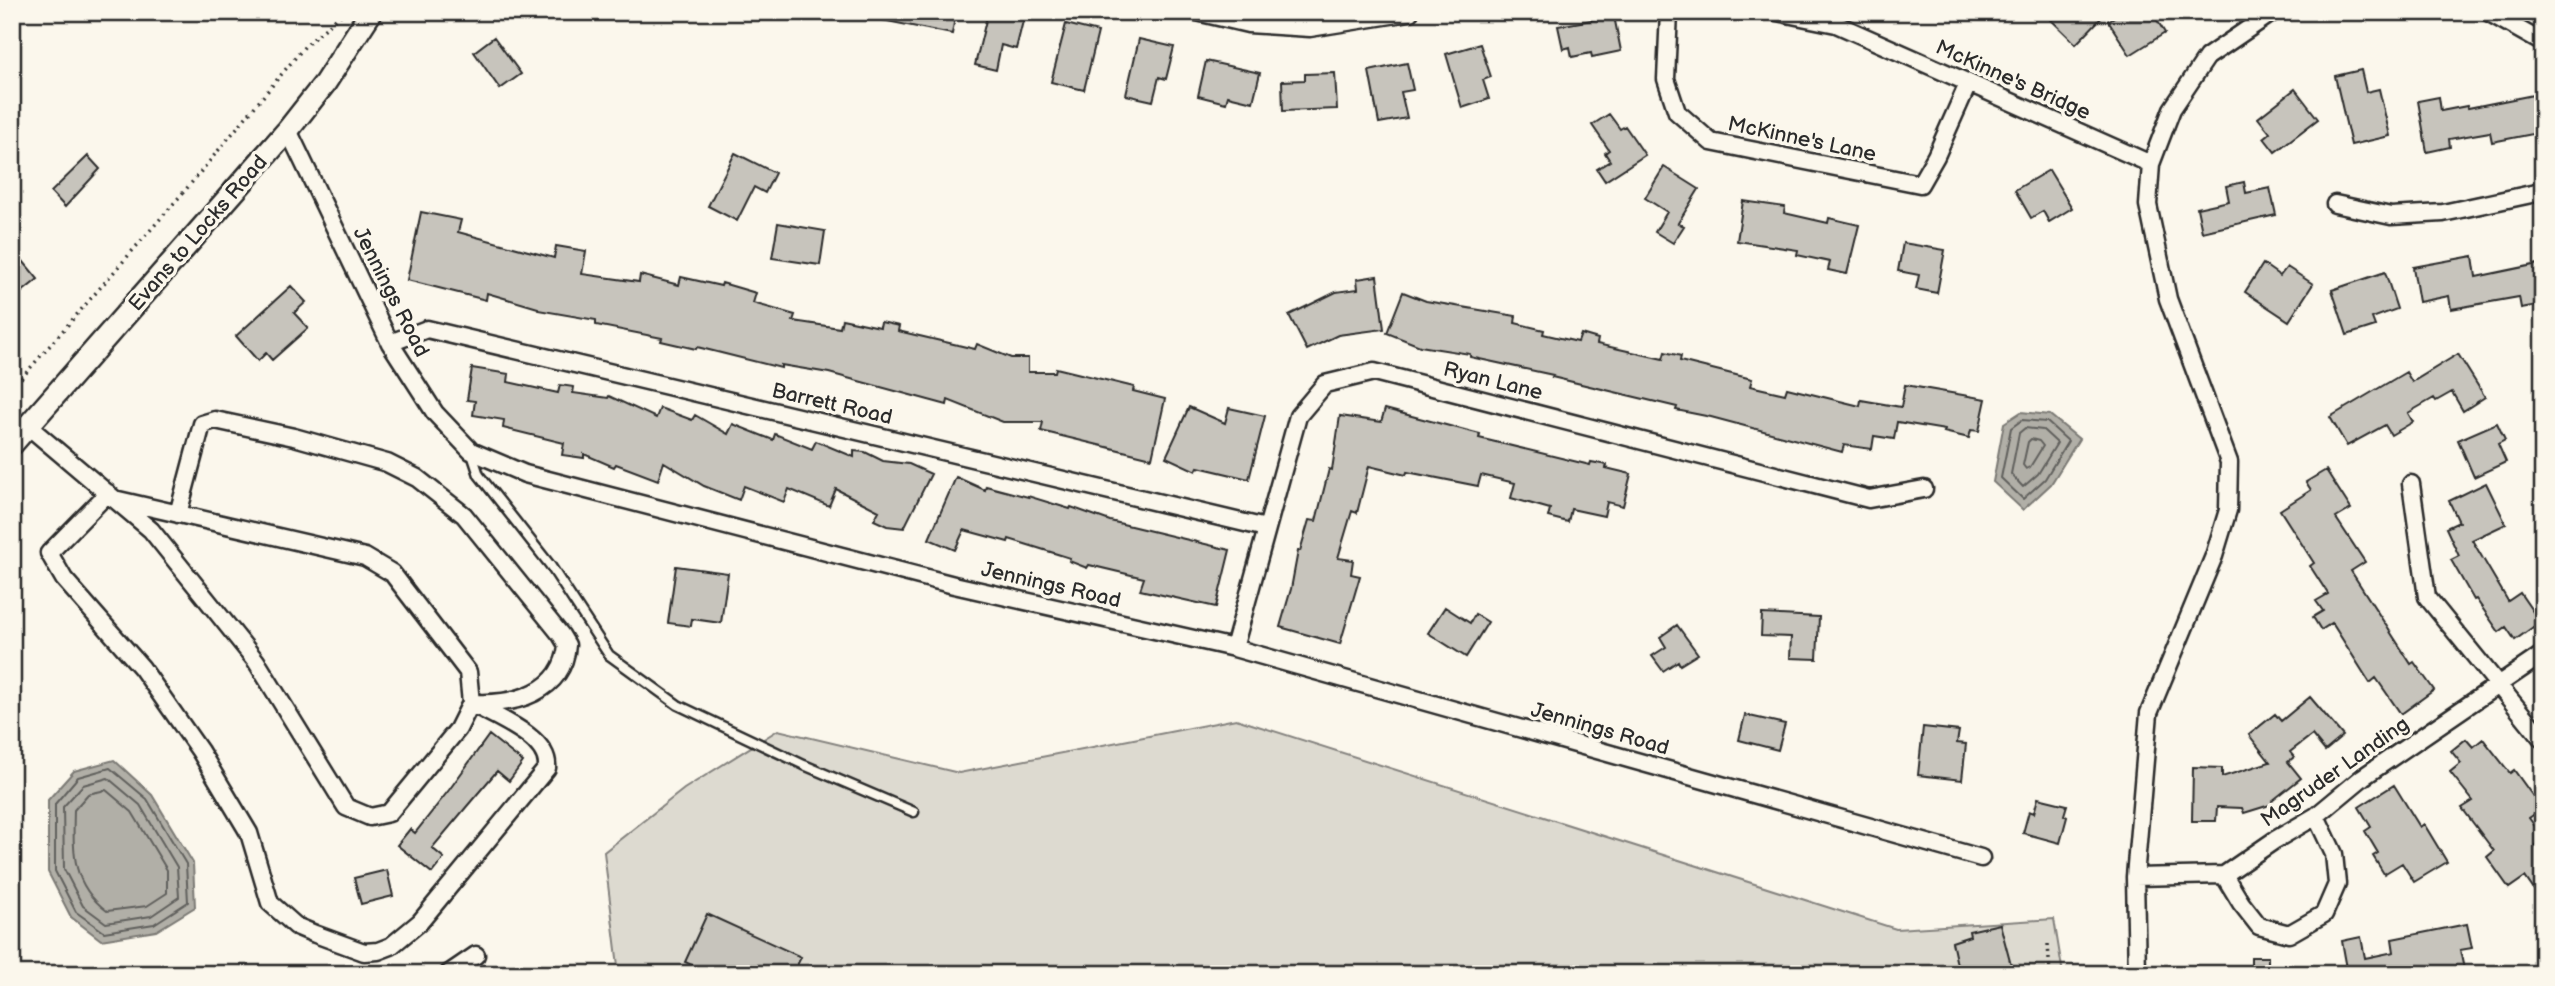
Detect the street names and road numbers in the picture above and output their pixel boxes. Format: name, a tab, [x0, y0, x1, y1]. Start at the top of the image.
street label: McKinne's Bridge	[1932, 35, 2094, 125]
street label: McKinne's Lane	[1726, 111, 1878, 167]
street label: Evans to Locks Road	[123, 150, 273, 316]
street label: Jennings Road	[348, 223, 434, 361]
street label: Ryan Lane	[1441, 357, 1545, 405]
street label: Barrett Road	[769, 378, 895, 430]
street label: Jennings Road	[979, 557, 1123, 613]
street label: Jennings Road	[1528, 697, 1672, 761]
street label: Magruder Landing	[2256, 712, 2414, 832]

